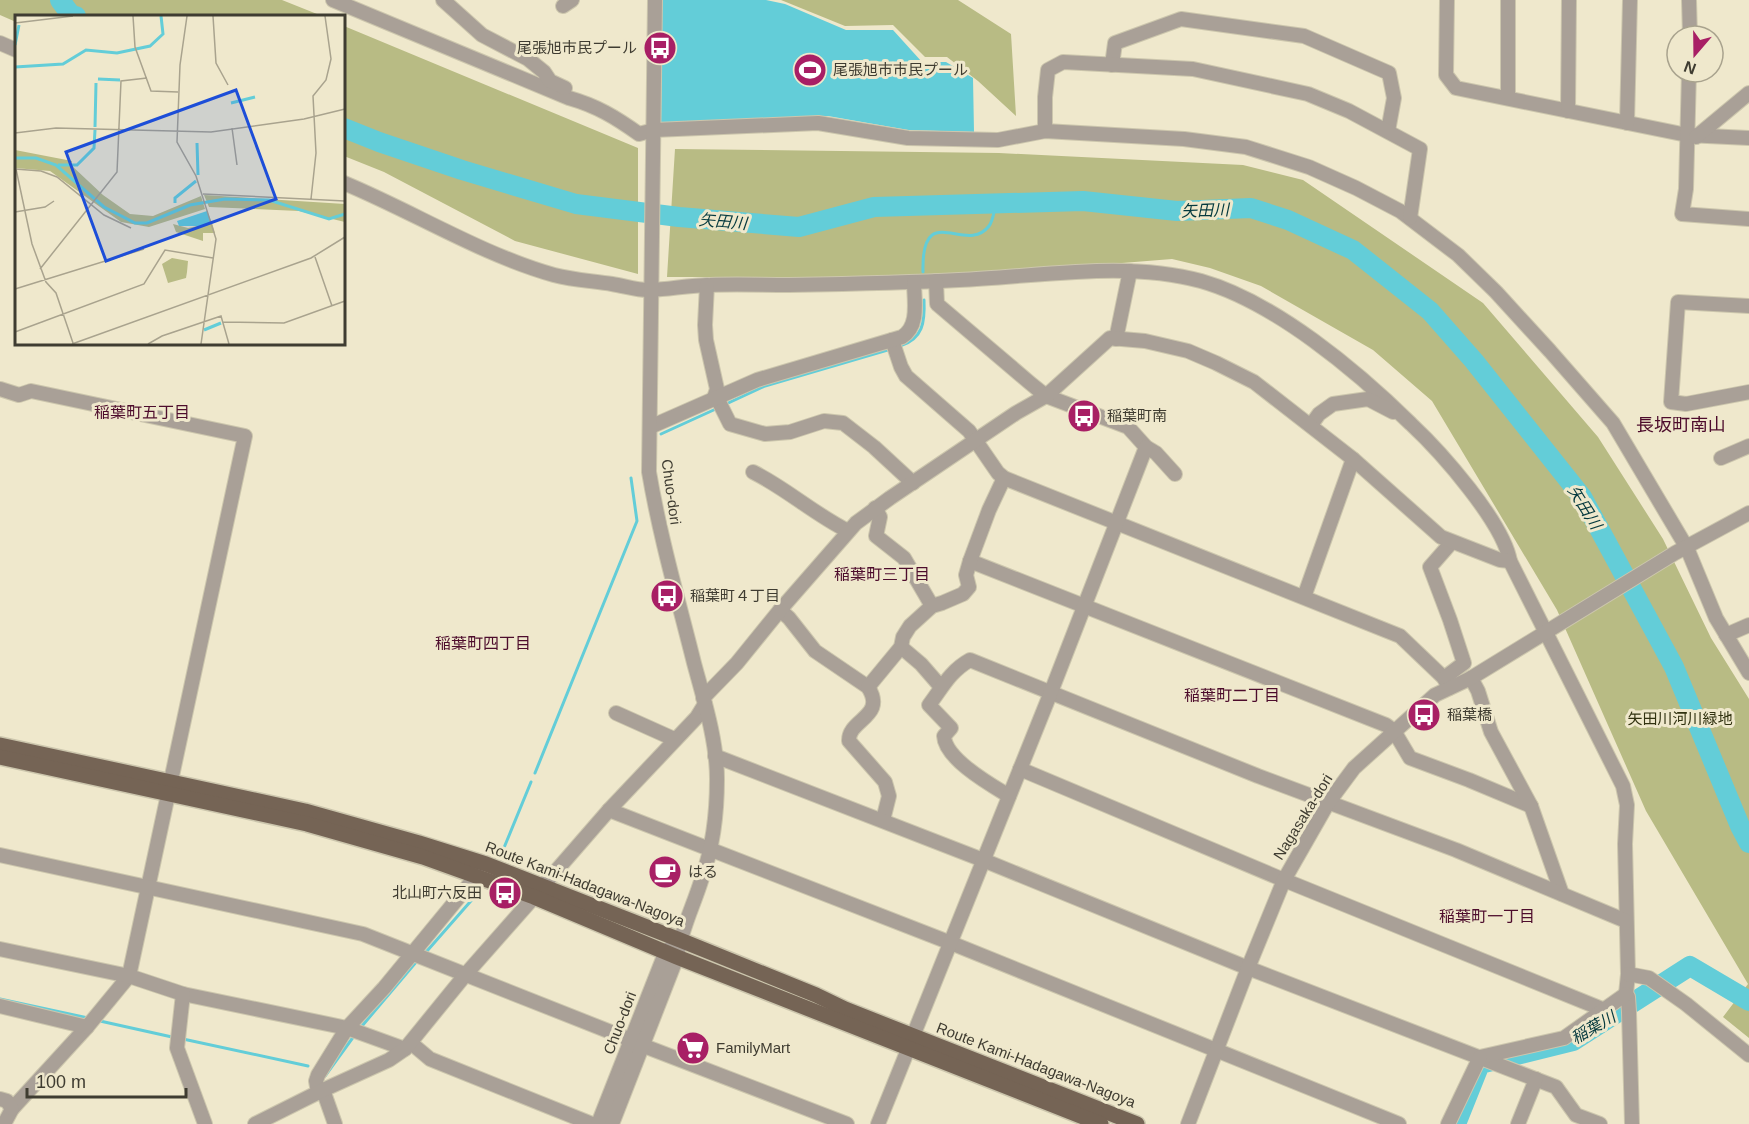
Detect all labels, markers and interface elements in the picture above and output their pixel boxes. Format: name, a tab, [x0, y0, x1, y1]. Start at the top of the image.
inset map	[15, 15, 345, 345]
north arrow	[1665, 24, 1725, 84]
bus stop icon: 尾張旭市民プール	[642, 30, 678, 66]
place label: 尾張旭市民プール	[517, 39, 637, 56]
sports icon: 尾張旭市市民プール	[792, 52, 828, 88]
text: N	[1682, 58, 1698, 78]
place label: 尾張旭市市民プール	[833, 61, 968, 78]
water label: 矢田川	[1181, 201, 1231, 220]
water label: 矢田川	[698, 211, 750, 232]
bus stop icon: 稲葉町南	[1066, 398, 1102, 434]
district label: 稲葉町五丁目	[94, 404, 190, 421]
place label: 稲葉町南	[1107, 407, 1167, 424]
district label: 長坂町南山	[1636, 415, 1726, 435]
street label: Chuo-dori	[658, 458, 684, 526]
water label: 矢田川	[1565, 482, 1606, 534]
district label: 稲葉町三丁目	[834, 566, 930, 583]
bus stop icon: 稲葉町４丁目	[649, 578, 685, 614]
place label: 稲葉町４丁目	[690, 587, 780, 604]
district label: 稲葉町四丁目	[435, 635, 531, 652]
district label: 稲葉町二丁目	[1184, 687, 1280, 704]
bus stop icon: 稲葉橋	[1406, 697, 1442, 733]
place label: 稲葉橋	[1447, 706, 1492, 723]
park label: 矢田川河川緑地	[1627, 710, 1733, 727]
street label: Nagasaka-dori	[1270, 771, 1336, 863]
street label: Route Kami-Hadagawa-Nagoya	[483, 838, 688, 930]
cafe icon: はる	[647, 854, 683, 890]
place label: はる	[688, 863, 718, 880]
bus stop icon: 北山町六反田	[487, 875, 523, 911]
place label: 北山町六反田	[392, 884, 482, 901]
district label: 稲葉町一丁目	[1439, 908, 1535, 925]
street label: Chuo-dori	[600, 989, 639, 1057]
water label: 稲葉川	[1568, 1007, 1620, 1047]
street label: Route Kami-Hadagawa-Nagoya	[934, 1019, 1139, 1111]
supermarket icon: FamilyMart	[675, 1030, 711, 1066]
place label: FamilyMart	[716, 1039, 791, 1056]
scale bar	[27, 1061, 186, 1099]
text: 100 m	[36, 1072, 86, 1092]

